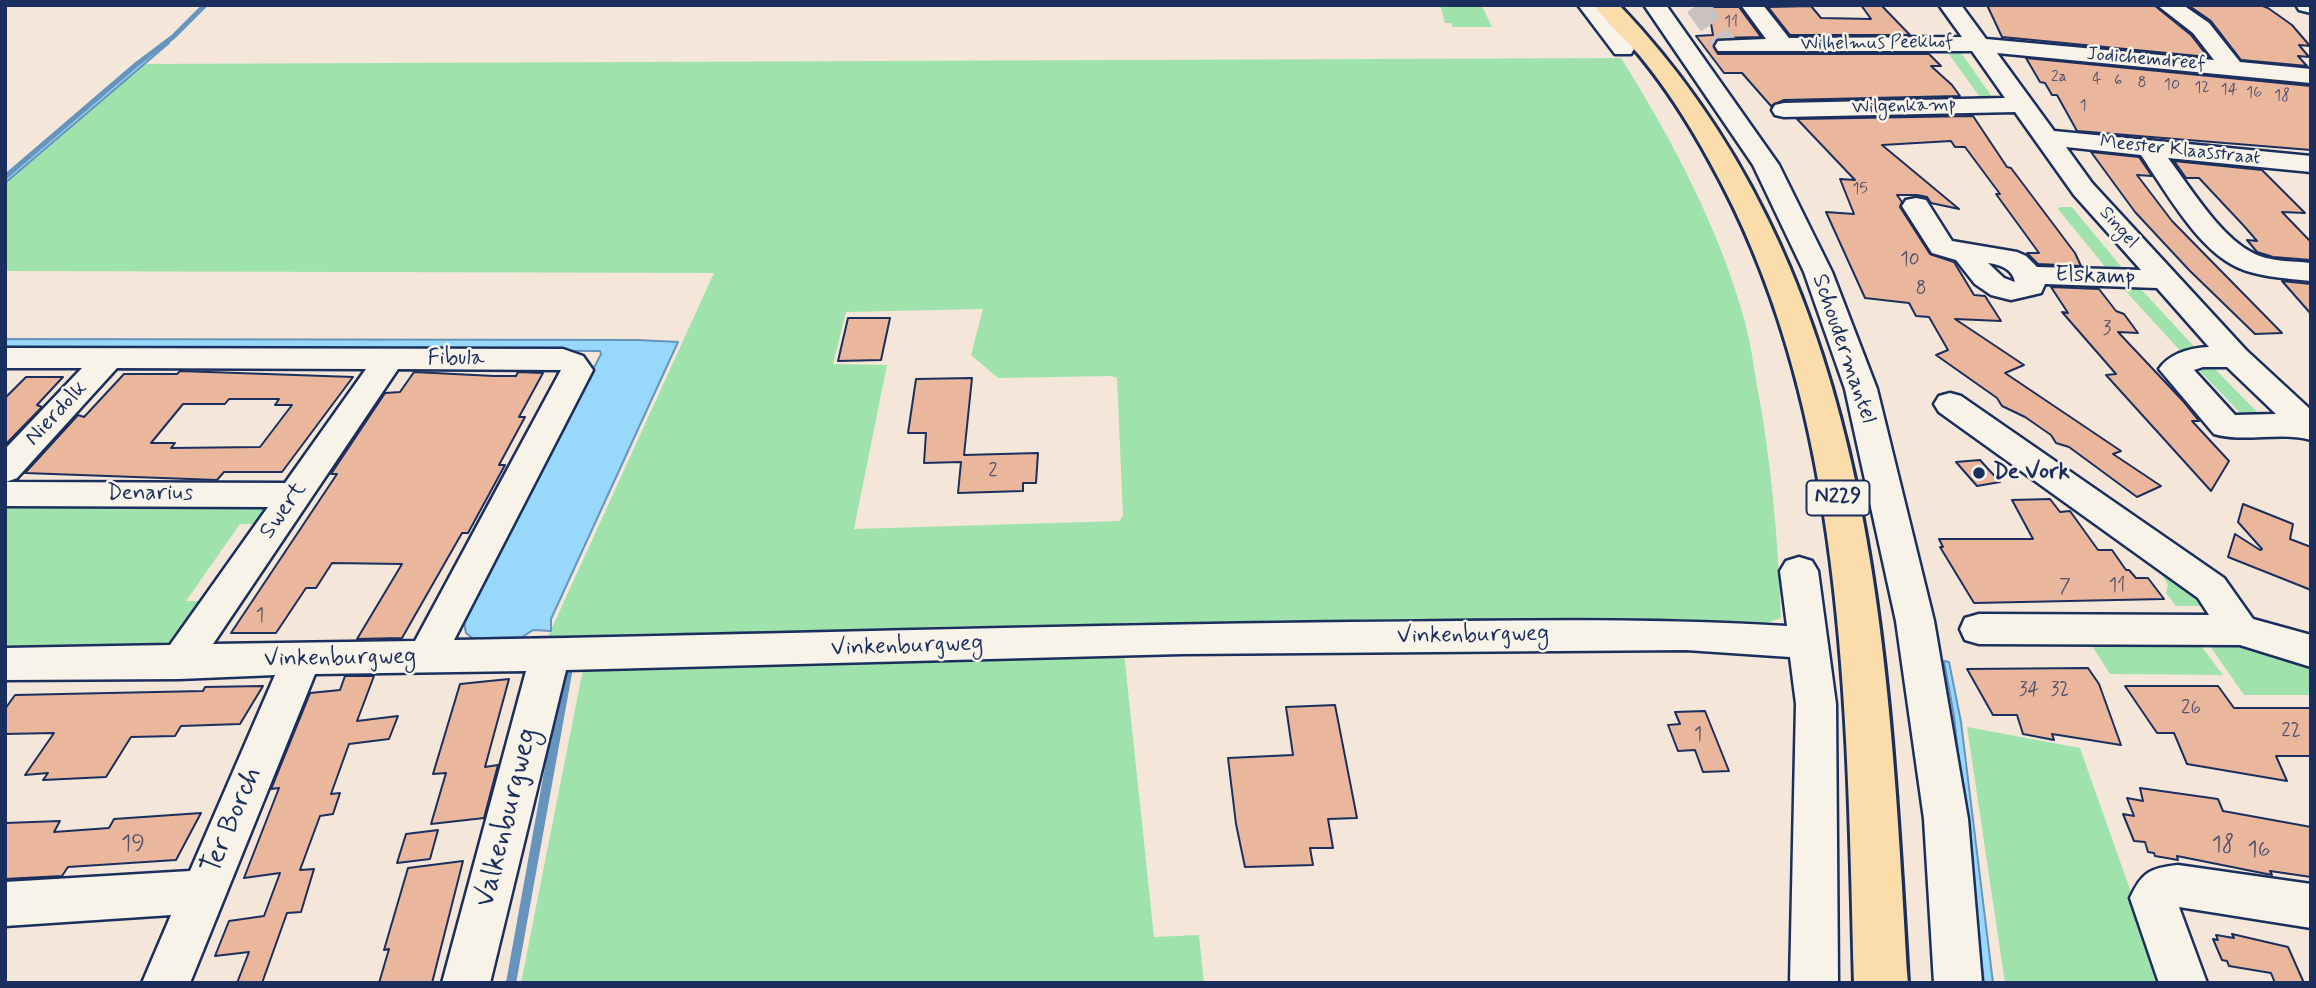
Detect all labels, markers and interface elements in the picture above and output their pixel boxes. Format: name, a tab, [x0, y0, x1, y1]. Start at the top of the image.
house number: 11	[1724, 13, 1738, 33]
street label: Wilhelmus Peekhof	[1800, 31, 1954, 57]
street label: Jodichemdreef	[2086, 43, 2206, 77]
house number: 2a	[2051, 68, 2067, 88]
house number: 4	[2092, 70, 2102, 90]
house number: 6	[2114, 72, 2122, 92]
house number: 8	[2137, 74, 2147, 94]
house number: 10	[2164, 76, 2180, 96]
house number: 12	[2194, 79, 2210, 99]
house number: 14	[2221, 81, 2237, 101]
house number: 16	[2246, 84, 2262, 104]
house number: 18	[2274, 87, 2290, 107]
street label: Wilgenkamp	[1851, 94, 1957, 120]
house number: 1	[2079, 97, 2087, 117]
street label: Meester Klaasstraat	[2099, 131, 2261, 171]
house number: 15	[1852, 180, 1868, 200]
street label: Singel	[2094, 202, 2142, 254]
house number: 10	[1900, 250, 1920, 272]
street label: Elskamp	[2054, 262, 2136, 292]
street label: Schoudermantel	[1805, 271, 1881, 427]
house number: 8	[1916, 279, 1926, 301]
house number: 3	[2103, 319, 2111, 341]
street label: Fibula	[427, 345, 485, 373]
street label: Nierdolk	[20, 376, 94, 452]
place label: De Vork	[1993, 459, 2070, 487]
house number: 2	[988, 461, 998, 483]
marker: De Vork	[1971, 465, 1987, 481]
street label: Swert	[255, 477, 313, 545]
street label: Denarius	[107, 480, 193, 508]
road number: N229	[1806, 480, 1870, 516]
house number: 11	[2109, 576, 2125, 598]
house number: 7	[2059, 577, 2071, 599]
house number: 1	[256, 606, 264, 628]
street label: Vinkenburgweg	[1397, 621, 1549, 651]
street label: Vinkenburgweg	[830, 631, 984, 663]
street label: Vinkenburgweg	[264, 644, 416, 674]
house number: 34	[2019, 680, 2039, 702]
house number: 32	[2051, 680, 2069, 702]
house number: 26	[2181, 698, 2201, 720]
house number: 22	[2281, 721, 2301, 743]
street label: Valkenburgweg	[470, 725, 546, 911]
house number: 1	[1694, 725, 1702, 747]
street label: Ter Borch	[195, 763, 271, 879]
house number: 19	[121, 831, 145, 859]
house number: 18	[2212, 832, 2234, 860]
house number: 16	[2248, 837, 2270, 865]

